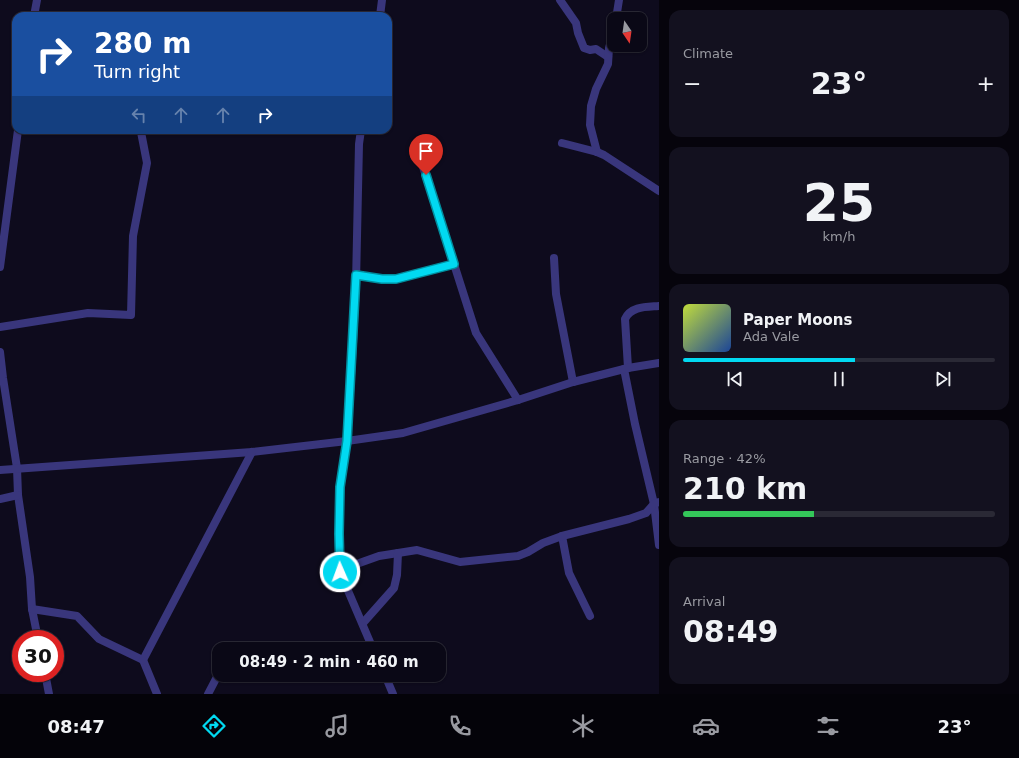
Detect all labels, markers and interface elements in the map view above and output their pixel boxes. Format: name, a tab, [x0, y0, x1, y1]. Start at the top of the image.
north arrow	[607, 12, 647, 52]
map controls	[607, 12, 647, 52]
text: 280 m	[94, 27, 191, 60]
icon: right	[28, 28, 80, 80]
text: Climate	[683, 46, 733, 61]
text: Turn right	[94, 61, 180, 82]
text: 23°	[811, 66, 867, 101]
text: −	[683, 71, 701, 96]
text: +	[977, 71, 995, 96]
icon: left	[128, 104, 150, 126]
icon: ahead	[170, 104, 192, 126]
icon: ahead	[212, 104, 234, 126]
icon: right	[254, 104, 276, 126]
pin	[409, 134, 443, 175]
icon: arrive	[415, 140, 437, 162]
text: 25	[803, 173, 875, 233]
text: km/h	[823, 229, 855, 244]
text: Paper Moons	[743, 311, 852, 329]
text: Ada Vale	[743, 329, 799, 344]
icon: previous	[724, 368, 746, 390]
icon: pause	[828, 368, 850, 390]
icon: next	[932, 368, 954, 390]
text: Range · 42%	[683, 451, 766, 466]
text: 210 km	[683, 471, 807, 506]
position arrow	[319, 551, 361, 593]
text: Arrival	[683, 594, 725, 609]
text: 08:49	[683, 614, 779, 649]
speed limit sign: 30	[12, 630, 64, 682]
text: 08:49 · 2 min · 460 m	[239, 653, 419, 671]
icon: directions	[200, 712, 228, 740]
icon: music	[323, 712, 351, 740]
icon: phone	[446, 712, 474, 740]
icon: climate	[569, 712, 597, 740]
icon: car	[692, 712, 720, 740]
icon: filters	[814, 712, 842, 740]
text: 08:47	[47, 716, 105, 737]
text: 23°	[937, 716, 972, 737]

